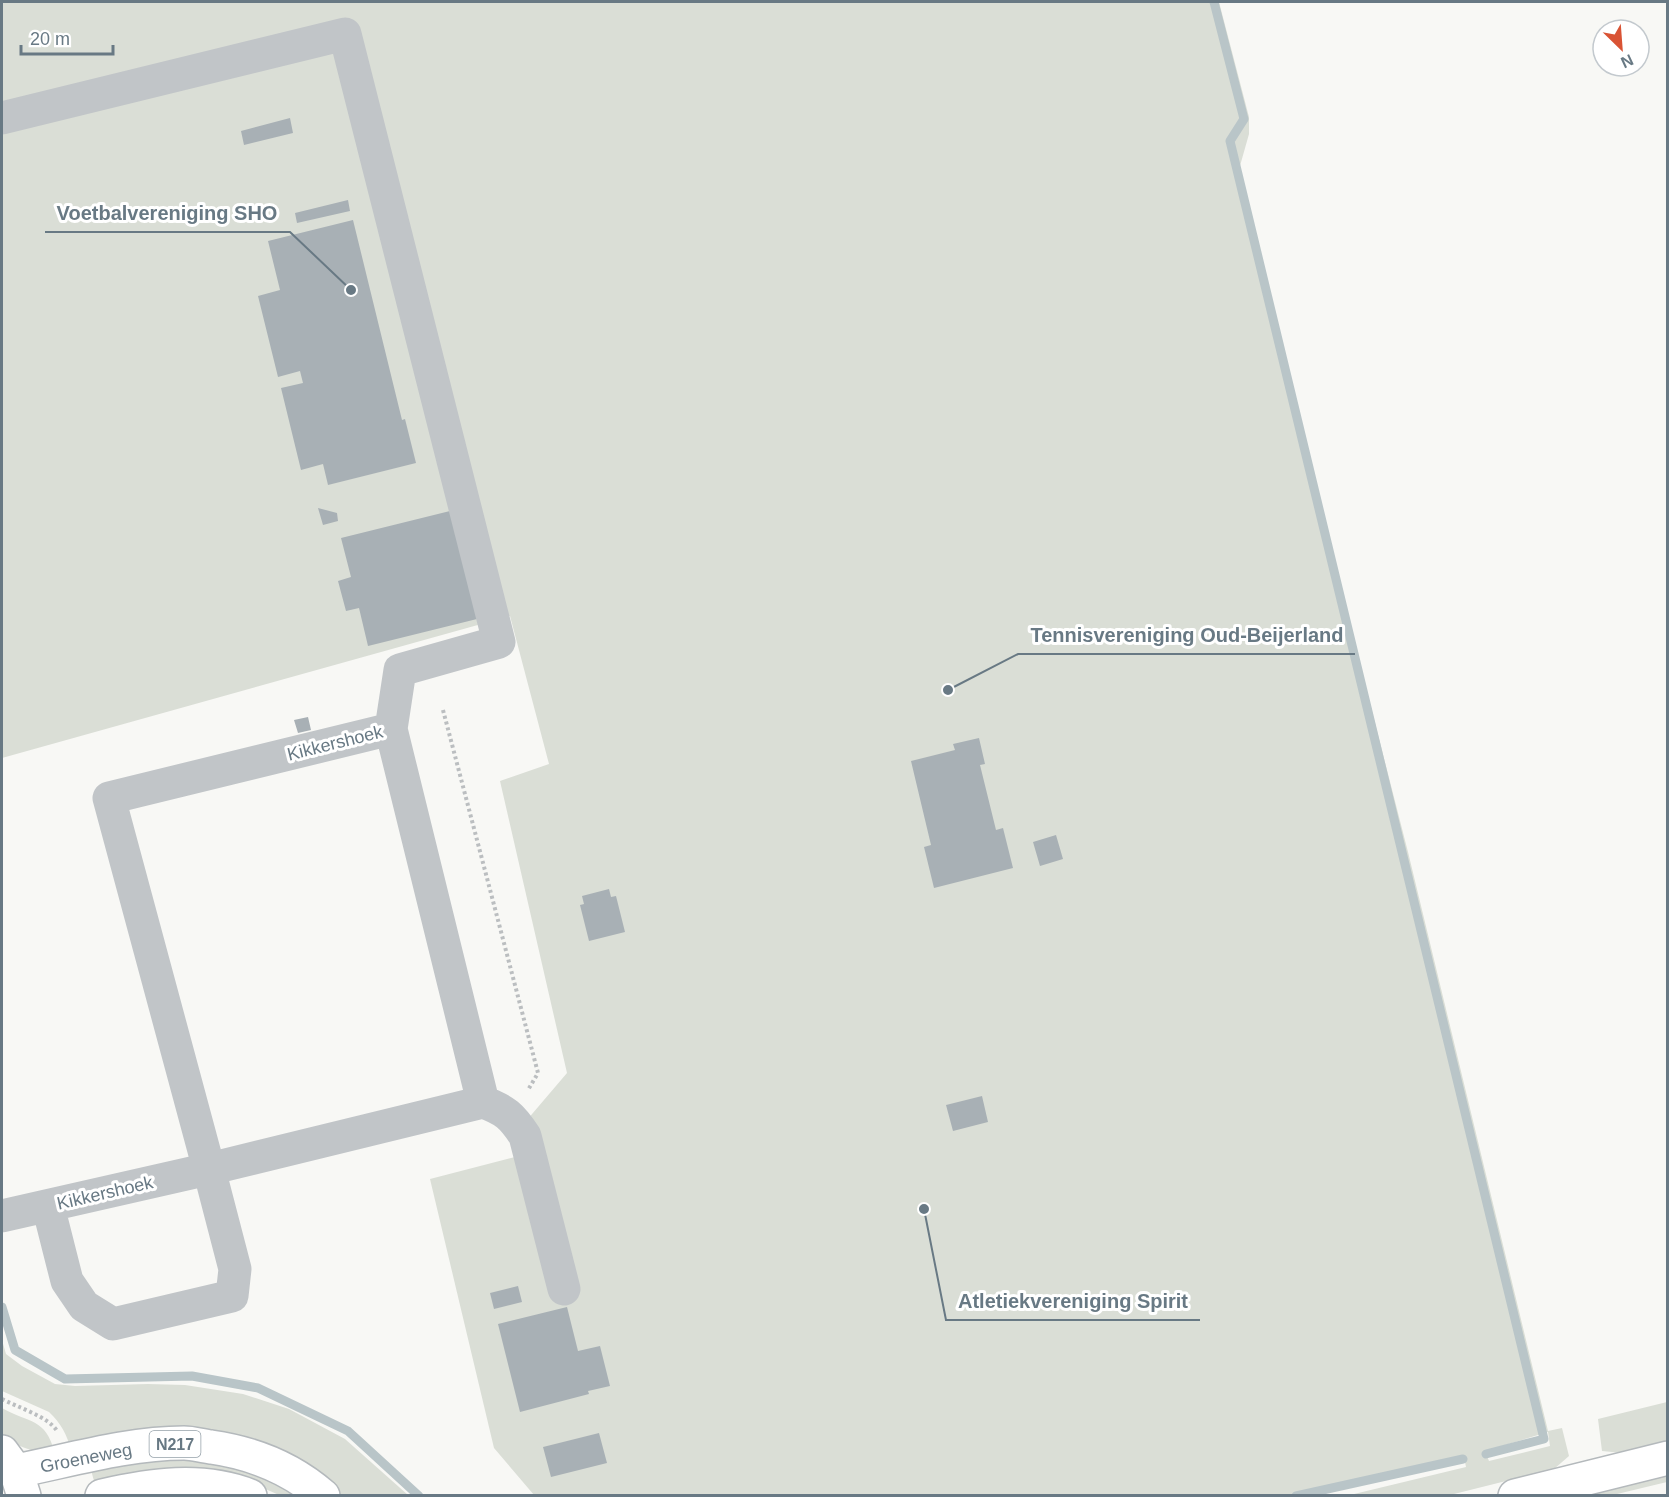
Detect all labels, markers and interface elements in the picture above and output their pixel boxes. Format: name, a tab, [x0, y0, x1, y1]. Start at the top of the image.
scale bar	[21, 18, 112, 56]
north arrow	[1591, 18, 1651, 78]
text: 20 m	[30, 29, 70, 49]
text: N	[1618, 51, 1636, 71]
callout: Voetbalvereniging SHO	[45, 194, 290, 232]
text: Voetbalvereniging SHO	[57, 202, 277, 224]
callout: Tennisvereniging Oud-Beijerland	[1018, 616, 1355, 654]
text: Tennisvereniging Oud-Beijerland	[1030, 624, 1344, 646]
street label: Kikkershoek	[285, 721, 386, 765]
street label: Kikkershoek	[55, 1172, 156, 1214]
callout: Atletiekvereniging Spirit	[946, 1282, 1200, 1320]
text: Atletiekvereniging Spirit	[958, 1290, 1188, 1312]
road number: N217	[150, 1431, 201, 1457]
street label: Groeneweg	[38, 1439, 134, 1477]

